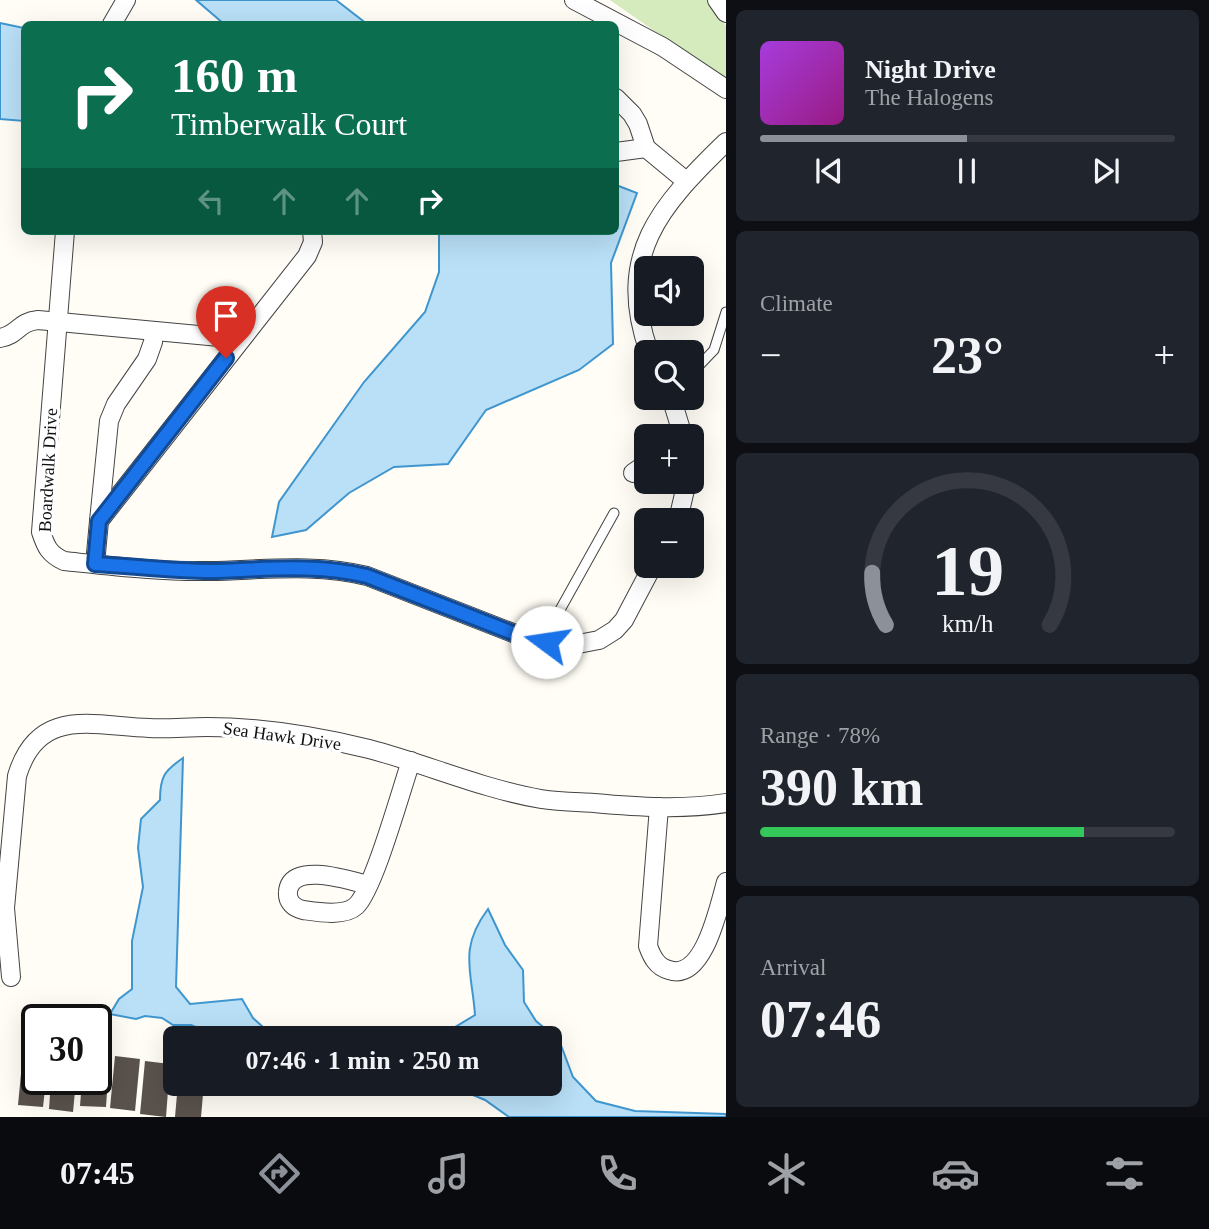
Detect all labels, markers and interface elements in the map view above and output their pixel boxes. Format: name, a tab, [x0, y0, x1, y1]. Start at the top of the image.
text: 160 m	[171, 48, 298, 103]
icon: right	[56, 49, 147, 140]
text: Night Drive	[865, 55, 996, 84]
text: The Halogens	[865, 85, 993, 110]
text: Timberwalk Court	[171, 106, 407, 142]
icon: previous	[810, 152, 848, 190]
icon: pause	[948, 152, 986, 190]
icon: next	[1087, 152, 1125, 190]
icon: left	[192, 182, 230, 220]
icon: ahead	[265, 182, 303, 220]
icon: ahead	[338, 182, 376, 220]
icon: right	[411, 182, 449, 220]
map controls	[634, 256, 704, 578]
button: sound	[634, 256, 704, 326]
pin	[196, 286, 256, 358]
text: Climate	[760, 291, 833, 316]
icon: arrive	[207, 297, 245, 335]
text: 23°	[931, 327, 1004, 384]
text: −	[760, 334, 781, 376]
text: +	[1154, 334, 1175, 376]
button: search	[634, 340, 704, 410]
street label: Boardwalk Drive	[35, 407, 61, 533]
button: +	[634, 424, 704, 494]
button: −	[634, 508, 704, 578]
text: 19	[931, 530, 1004, 611]
position arrow	[510, 605, 584, 679]
text: km/h	[942, 609, 994, 636]
street label: Sea Hawk Drive	[222, 718, 342, 754]
text: Range · 78%	[760, 723, 880, 748]
text: 390 km	[760, 759, 923, 816]
text: Arrival	[760, 955, 826, 980]
text: 07:46	[760, 991, 881, 1048]
speed limit sign: 30	[21, 1004, 112, 1095]
text: 07:46 · 1 min · 250 m	[246, 1046, 480, 1075]
icon: directions	[255, 1149, 304, 1198]
icon: music	[424, 1149, 473, 1198]
icon: phone	[593, 1149, 642, 1198]
icon: climate	[762, 1149, 811, 1198]
icon: car	[931, 1149, 980, 1198]
icon: filters	[1100, 1149, 1149, 1198]
text: 07:45	[60, 1155, 135, 1191]

